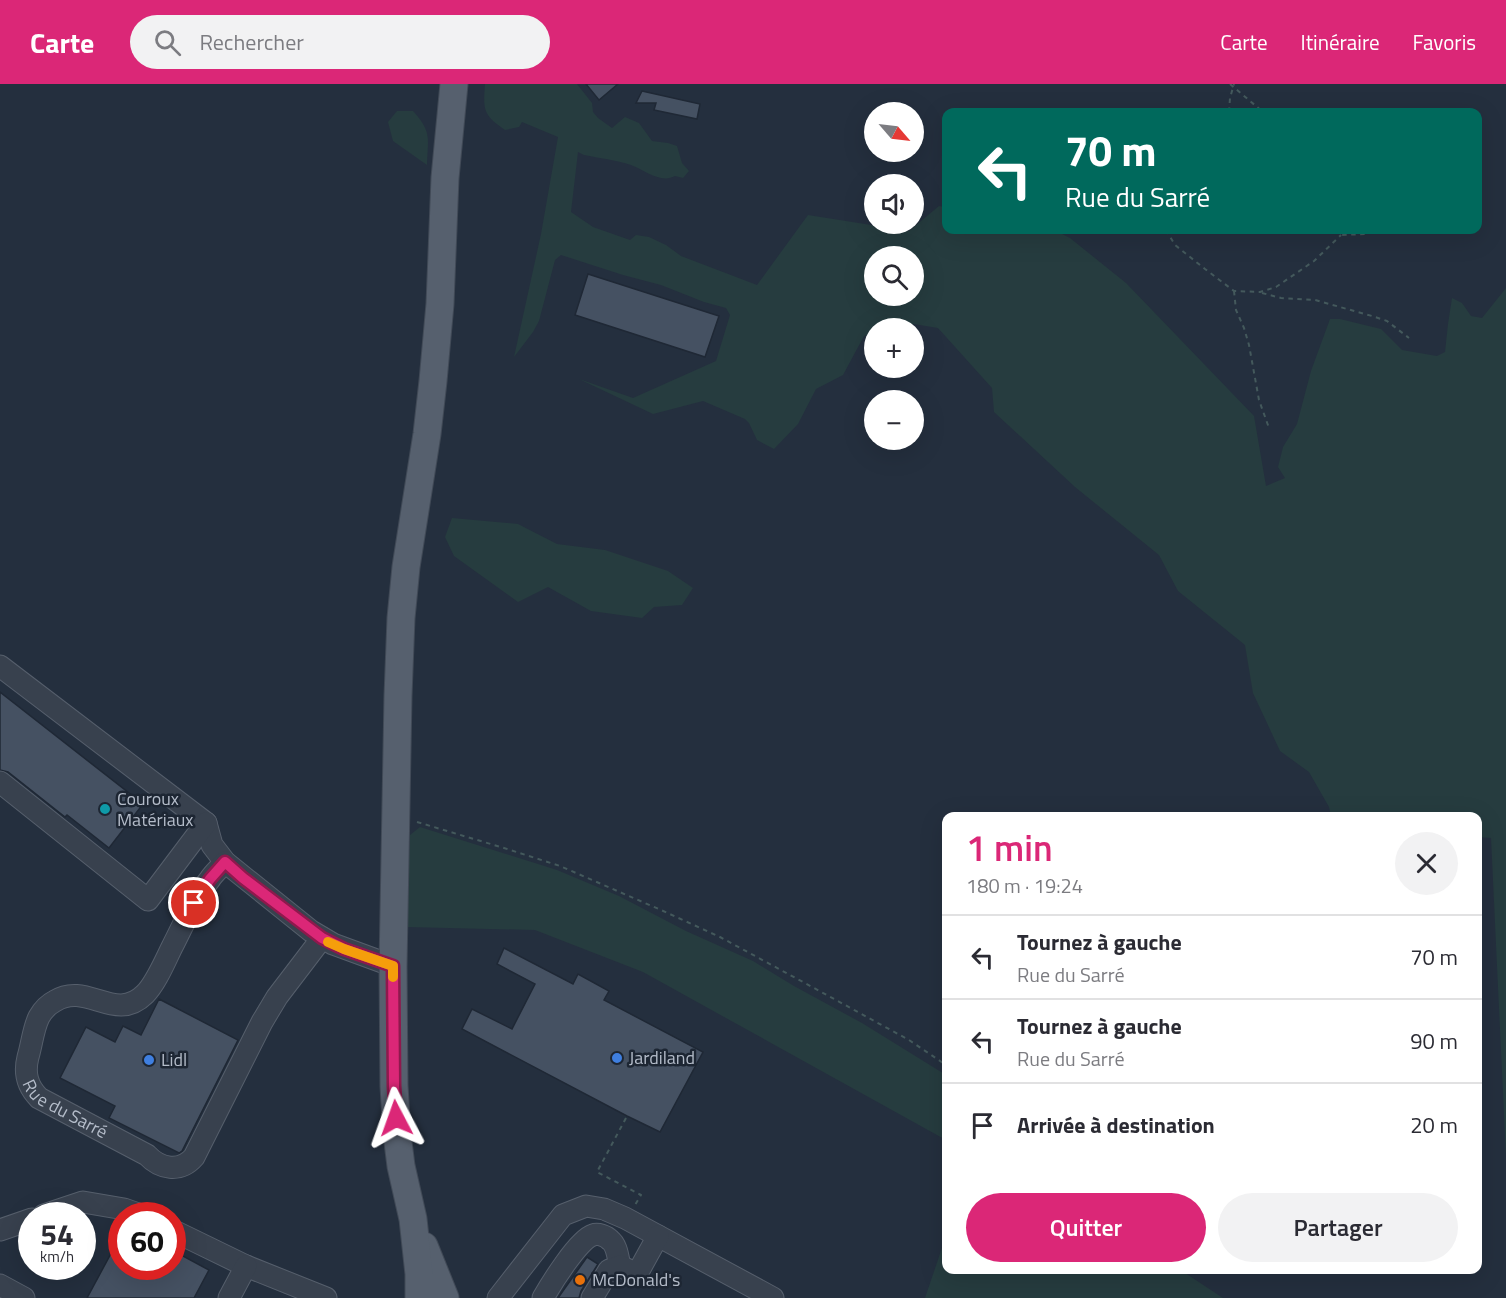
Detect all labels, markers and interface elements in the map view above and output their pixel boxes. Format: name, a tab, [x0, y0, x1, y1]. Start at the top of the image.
search box	[130, 15, 550, 69]
text: Carte	[30, 21, 94, 64]
text: Rechercher	[199, 25, 304, 59]
icon: search	[151, 26, 184, 59]
text: Carte	[1220, 26, 1268, 58]
text: Itinéraire	[1301, 26, 1380, 58]
text: Favoris	[1413, 26, 1476, 58]
north arrow	[864, 102, 924, 162]
map controls	[864, 102, 924, 450]
text: 70 m	[1065, 118, 1157, 182]
icon: left	[966, 132, 1044, 210]
button: sound	[864, 174, 924, 234]
text: Rue du Sarré	[1065, 176, 1210, 217]
button: search	[864, 246, 924, 306]
button: +	[864, 318, 924, 378]
button: −	[864, 390, 924, 450]
place label: Couroux Matériaux	[117, 785, 193, 833]
marker: Couroux Matériaux	[98, 802, 112, 816]
text: 1 min	[966, 820, 1053, 875]
button: close	[1395, 832, 1458, 895]
text: 180 m · 19:24	[966, 870, 1083, 901]
pin	[168, 877, 219, 928]
icon: arrive	[177, 886, 210, 919]
text: Tournez à gauche	[1017, 925, 1182, 959]
text: 70 m	[1410, 940, 1458, 974]
icon: left	[966, 941, 999, 974]
text: Rue du Sarré	[1017, 959, 1125, 990]
text: Tournez à gauche	[1017, 1009, 1182, 1043]
text: 90 m	[1410, 1024, 1458, 1058]
icon: left	[966, 1025, 999, 1058]
text: Rue du Sarré	[1017, 1043, 1125, 1074]
place label: Jardiland	[629, 1044, 695, 1071]
place label: Lidl	[161, 1046, 187, 1073]
marker: Jardiland	[610, 1051, 624, 1065]
marker: Lidl	[142, 1053, 156, 1067]
street label: Rue du Sarré	[16, 1075, 113, 1145]
position arrow	[364, 1086, 428, 1150]
text: Arrivée à destination	[1017, 1108, 1215, 1142]
text: 20 m	[1410, 1108, 1458, 1142]
icon: arrive	[966, 1109, 999, 1142]
button: Quitter	[966, 1193, 1206, 1262]
button: Partager	[1218, 1193, 1458, 1262]
speed limit sign: 60	[108, 1202, 186, 1280]
text: 54	[40, 1211, 74, 1257]
text: km/h	[40, 1245, 74, 1268]
place label: McDonald's	[592, 1266, 680, 1293]
marker: McDonald's	[573, 1273, 587, 1287]

